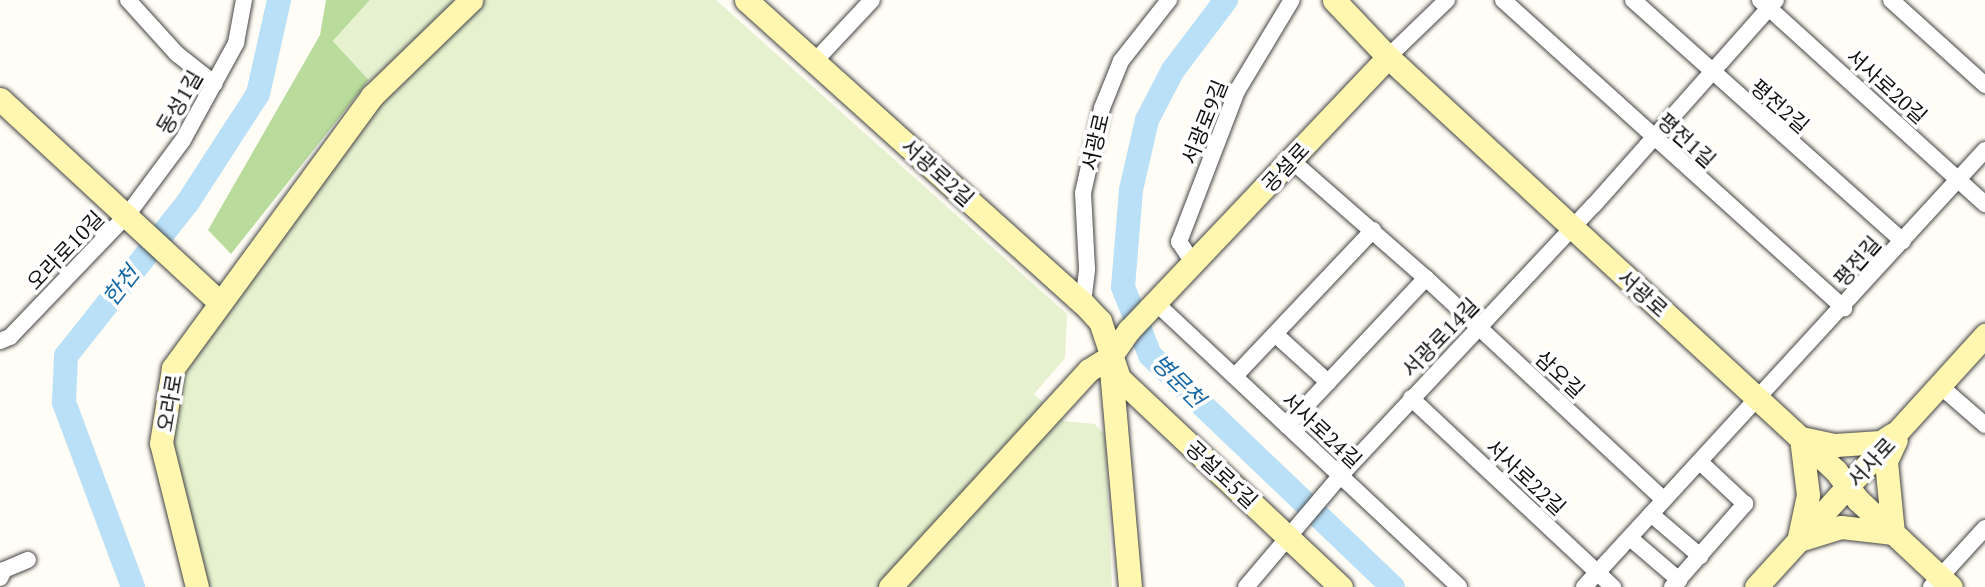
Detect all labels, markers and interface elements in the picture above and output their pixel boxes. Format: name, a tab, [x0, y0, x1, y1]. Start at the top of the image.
street label: 서사로20길	[1842, 43, 1932, 129]
street label: 동성1길	[151, 66, 207, 138]
street label: 평전2길	[1746, 74, 1814, 138]
street label: 서광로9길	[1176, 76, 1232, 168]
street label: 평전1길	[1653, 108, 1721, 172]
street label: 서광로	[1076, 111, 1114, 173]
street label: 서광로2길	[897, 133, 979, 211]
street label: 공설로	[1256, 137, 1314, 197]
street label: 오라로10길	[21, 205, 109, 295]
street label: 평전길	[1828, 231, 1886, 291]
water label: 한천	[97, 261, 145, 311]
street label: 서광로	[1613, 264, 1673, 322]
street label: 서광로14길	[1396, 292, 1484, 382]
street label: 삼오길	[1530, 345, 1590, 403]
water label: 병문천	[1146, 349, 1210, 413]
street label: 오라로	[152, 372, 186, 434]
street label: 서사로24길	[1277, 387, 1367, 473]
street label: 서사로	[1842, 432, 1900, 492]
street label: 서사로22길	[1481, 434, 1571, 520]
street label: 공설로5길	[1181, 435, 1263, 513]

